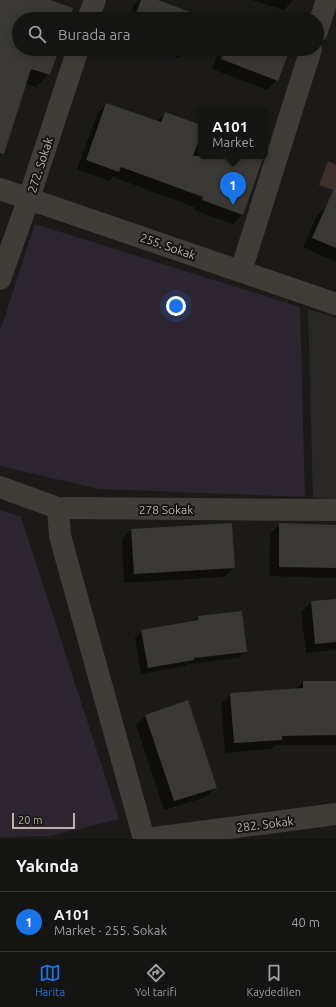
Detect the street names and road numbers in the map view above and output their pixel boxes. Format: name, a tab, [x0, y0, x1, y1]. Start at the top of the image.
street label: 272. Sokak	[25, 136, 55, 194]
street label: 255. Sokak	[139, 230, 197, 262]
street label: 278 Sokak	[139, 503, 193, 516]
street label: 282. Sokak	[236, 814, 294, 834]

